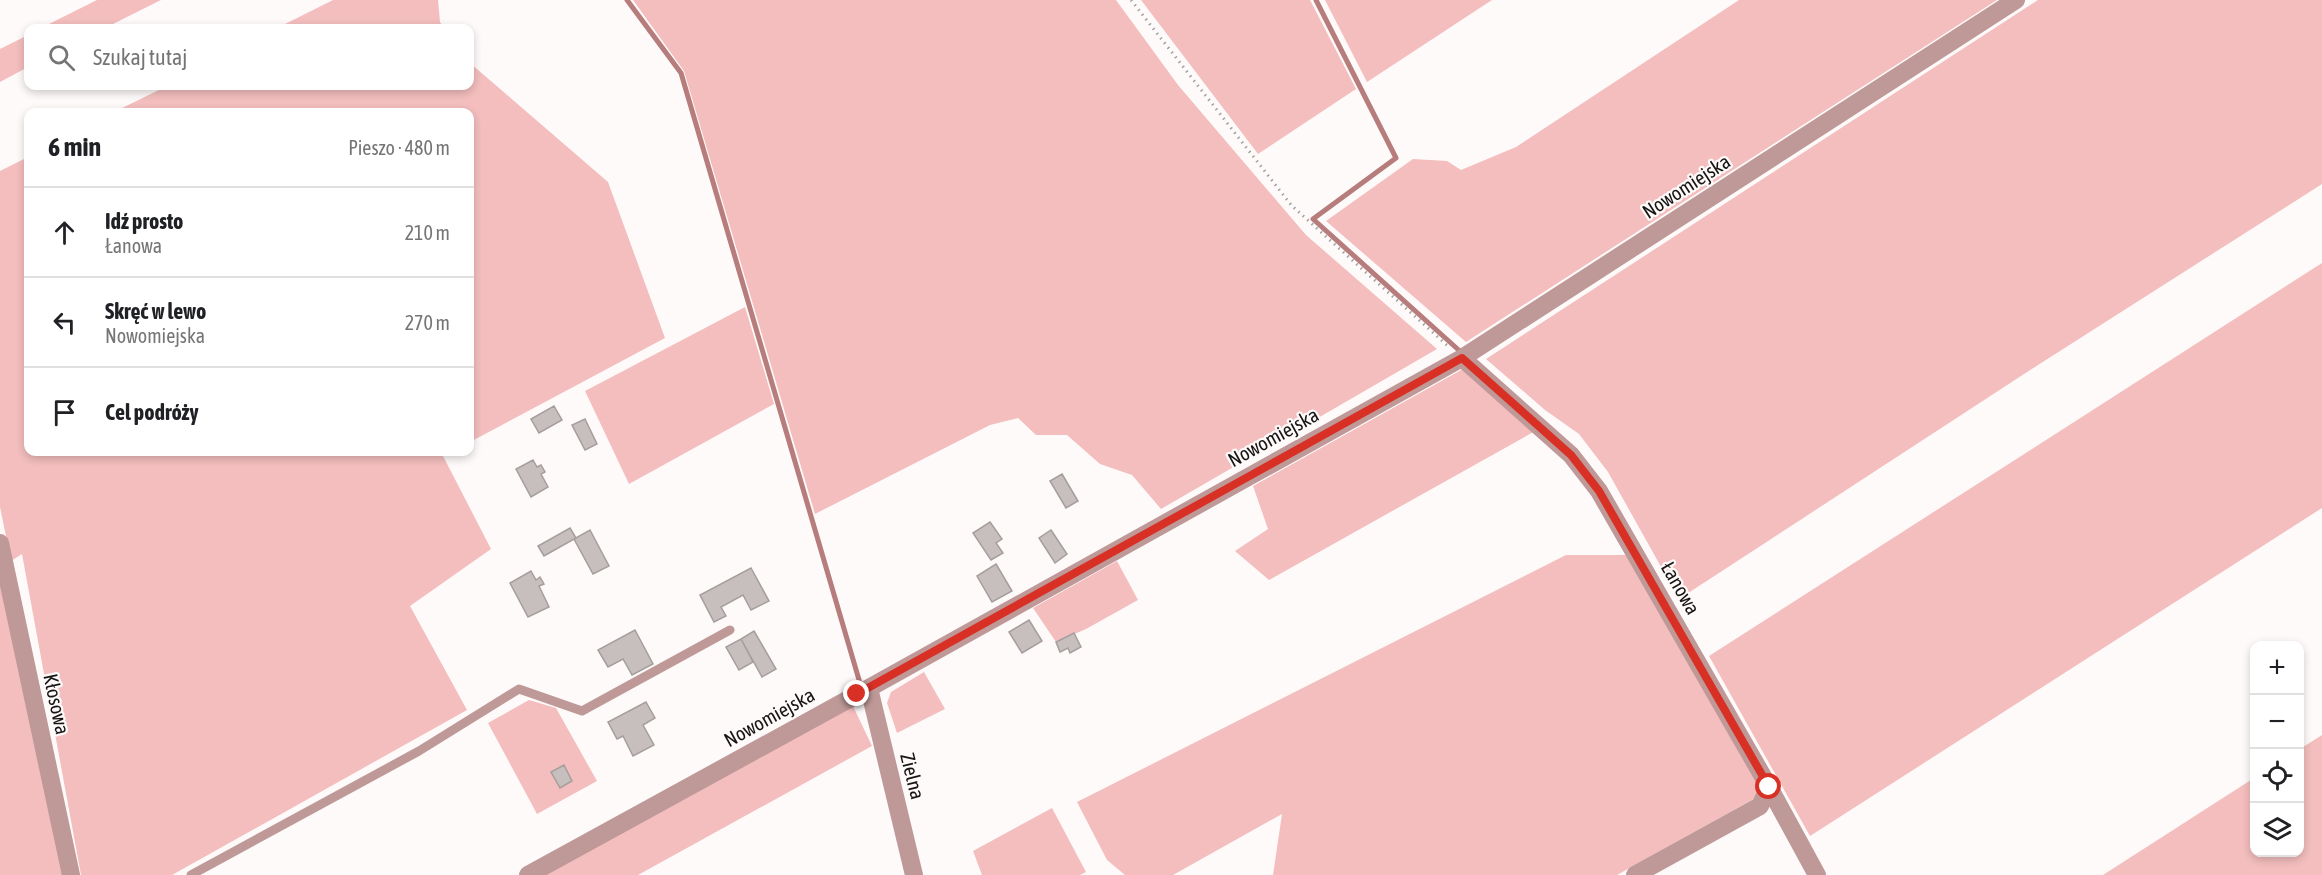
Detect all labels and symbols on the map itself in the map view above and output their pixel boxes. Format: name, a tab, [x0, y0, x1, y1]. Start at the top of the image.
street label: Nowomiejska	[1638, 149, 1734, 223]
street label: Nowomiejska	[1224, 403, 1322, 471]
street label: Łanowa	[1657, 558, 1705, 618]
street label: Kłosowa	[39, 671, 75, 737]
route end	[843, 680, 869, 706]
street label: Nowomiejska	[720, 683, 818, 751]
street label: Zielna	[896, 750, 930, 802]
route start	[1755, 773, 1781, 799]

